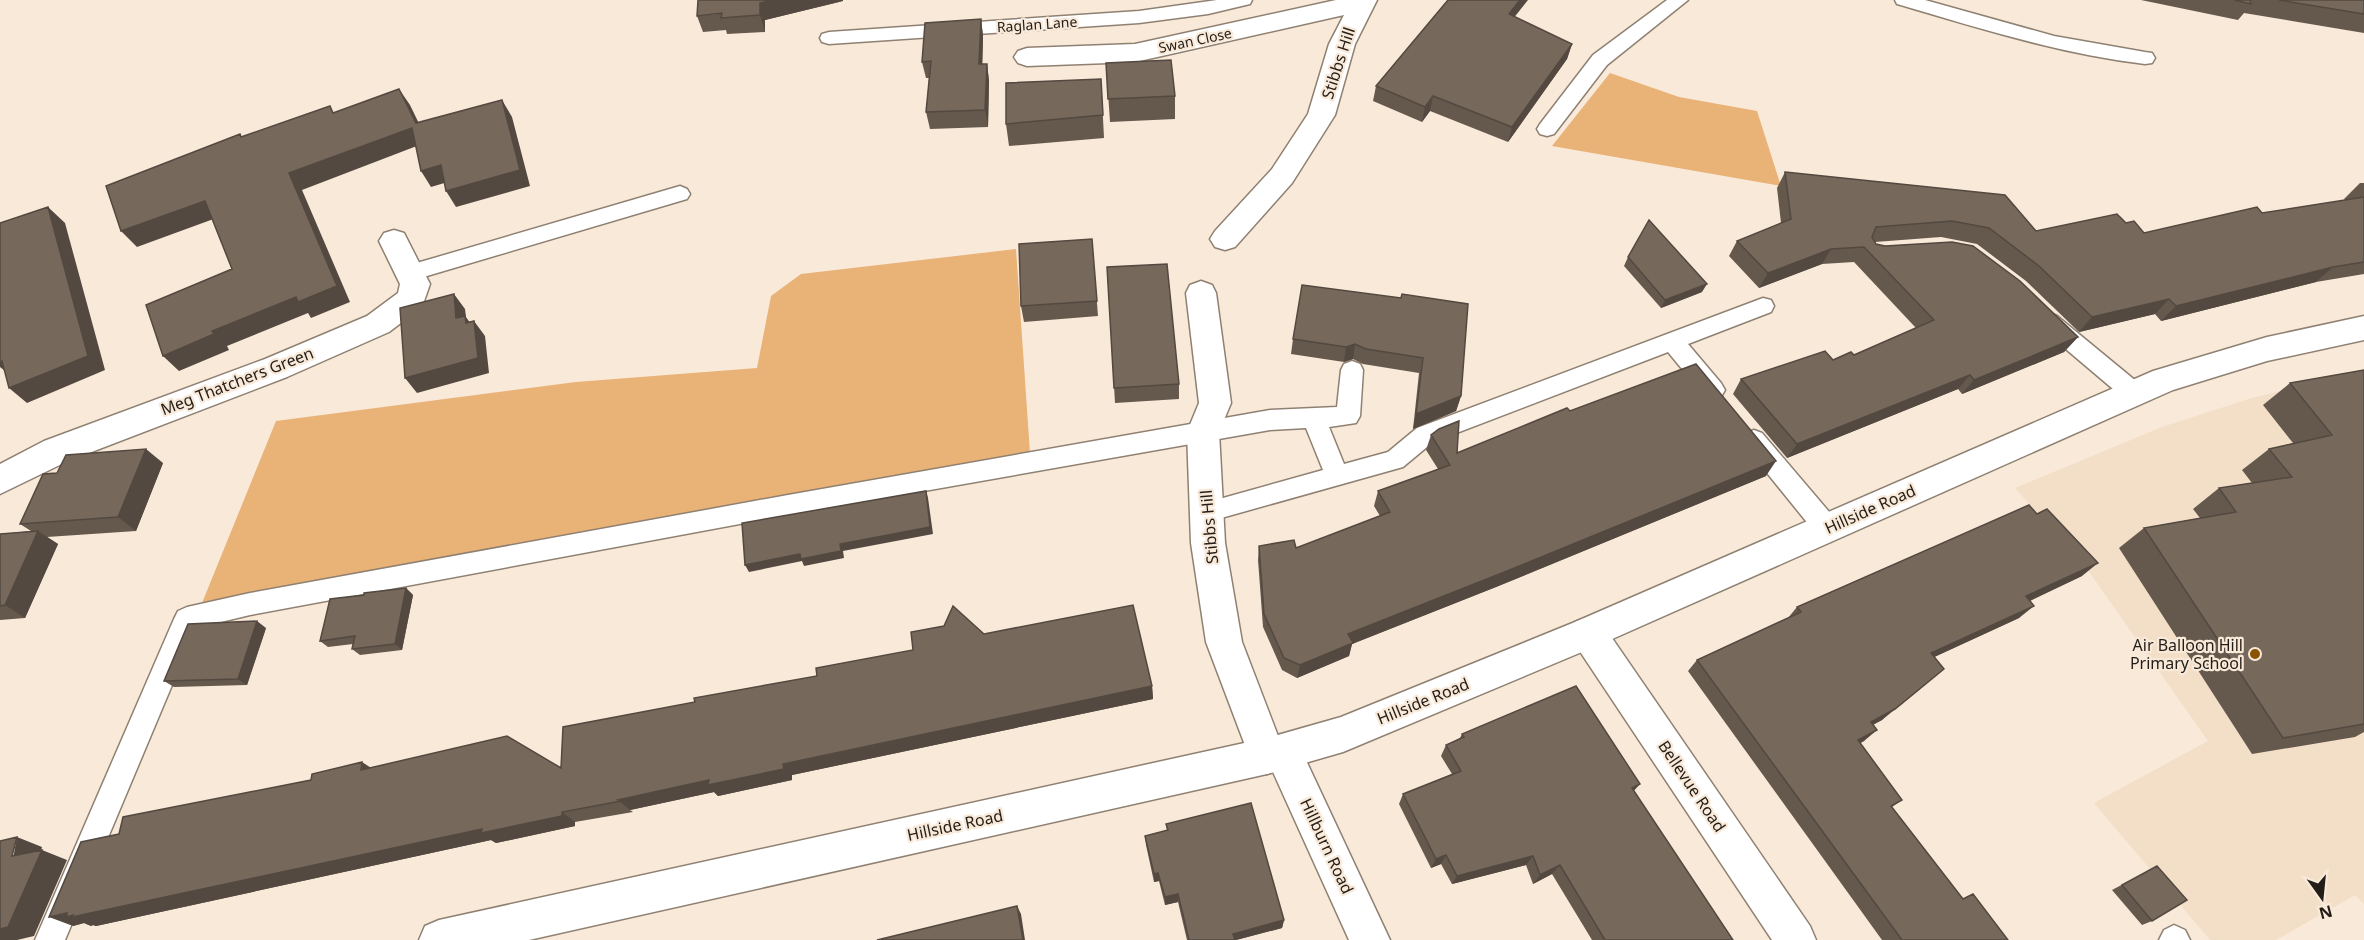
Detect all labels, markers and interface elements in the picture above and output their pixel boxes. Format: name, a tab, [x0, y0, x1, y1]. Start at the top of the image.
street label: Raglan Lane	[996, 12, 1078, 36]
street label: Swan Close	[1157, 23, 1233, 57]
street label: Stibbs Hill	[1316, 24, 1360, 102]
street label: Meg Thatchers Green	[157, 342, 317, 420]
street label: Hillside Road	[1821, 479, 1919, 539]
street label: Stibbs Hill	[1195, 489, 1223, 565]
place label: Air Balloon Hill Primary School	[2130, 634, 2243, 674]
marker: Air Balloon Hill Primary School	[2248, 647, 2262, 661]
street label: Hillside Road	[1374, 673, 1472, 729]
street label: Bellevue Road	[1653, 736, 1731, 836]
street label: Hillburn Road	[1295, 795, 1359, 897]
street label: Hillside Road	[905, 804, 1005, 846]
north arrow	[2292, 868, 2352, 928]
text: N	[2317, 900, 2335, 925]

